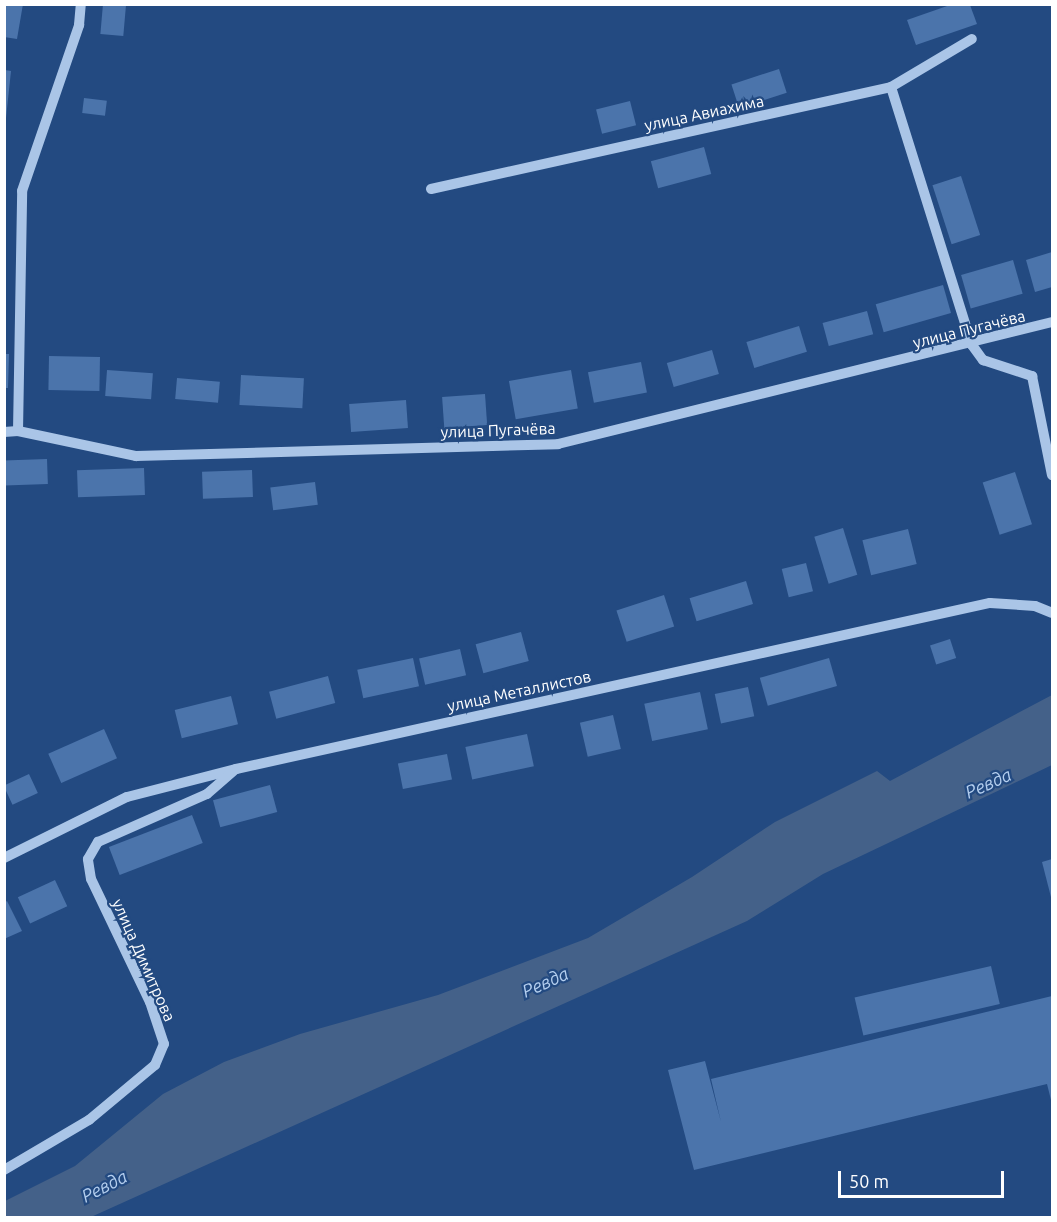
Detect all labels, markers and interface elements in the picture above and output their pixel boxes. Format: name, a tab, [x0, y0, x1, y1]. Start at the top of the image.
street label: улица Авиахима	[642, 91, 766, 135]
street label: улица Пугачёва	[911, 306, 1027, 352]
street label: улица Пугачёва	[440, 418, 556, 442]
street label: улица Металлистов	[445, 666, 593, 716]
water label: Ревда	[961, 763, 1015, 803]
street label: улица Димитрова	[108, 896, 180, 1024]
water label: Ревда	[518, 962, 572, 1002]
scale bar	[841, 1159, 1008, 1197]
water label: Ревда	[78, 1165, 130, 1207]
text: 50 m	[849, 1171, 889, 1191]

